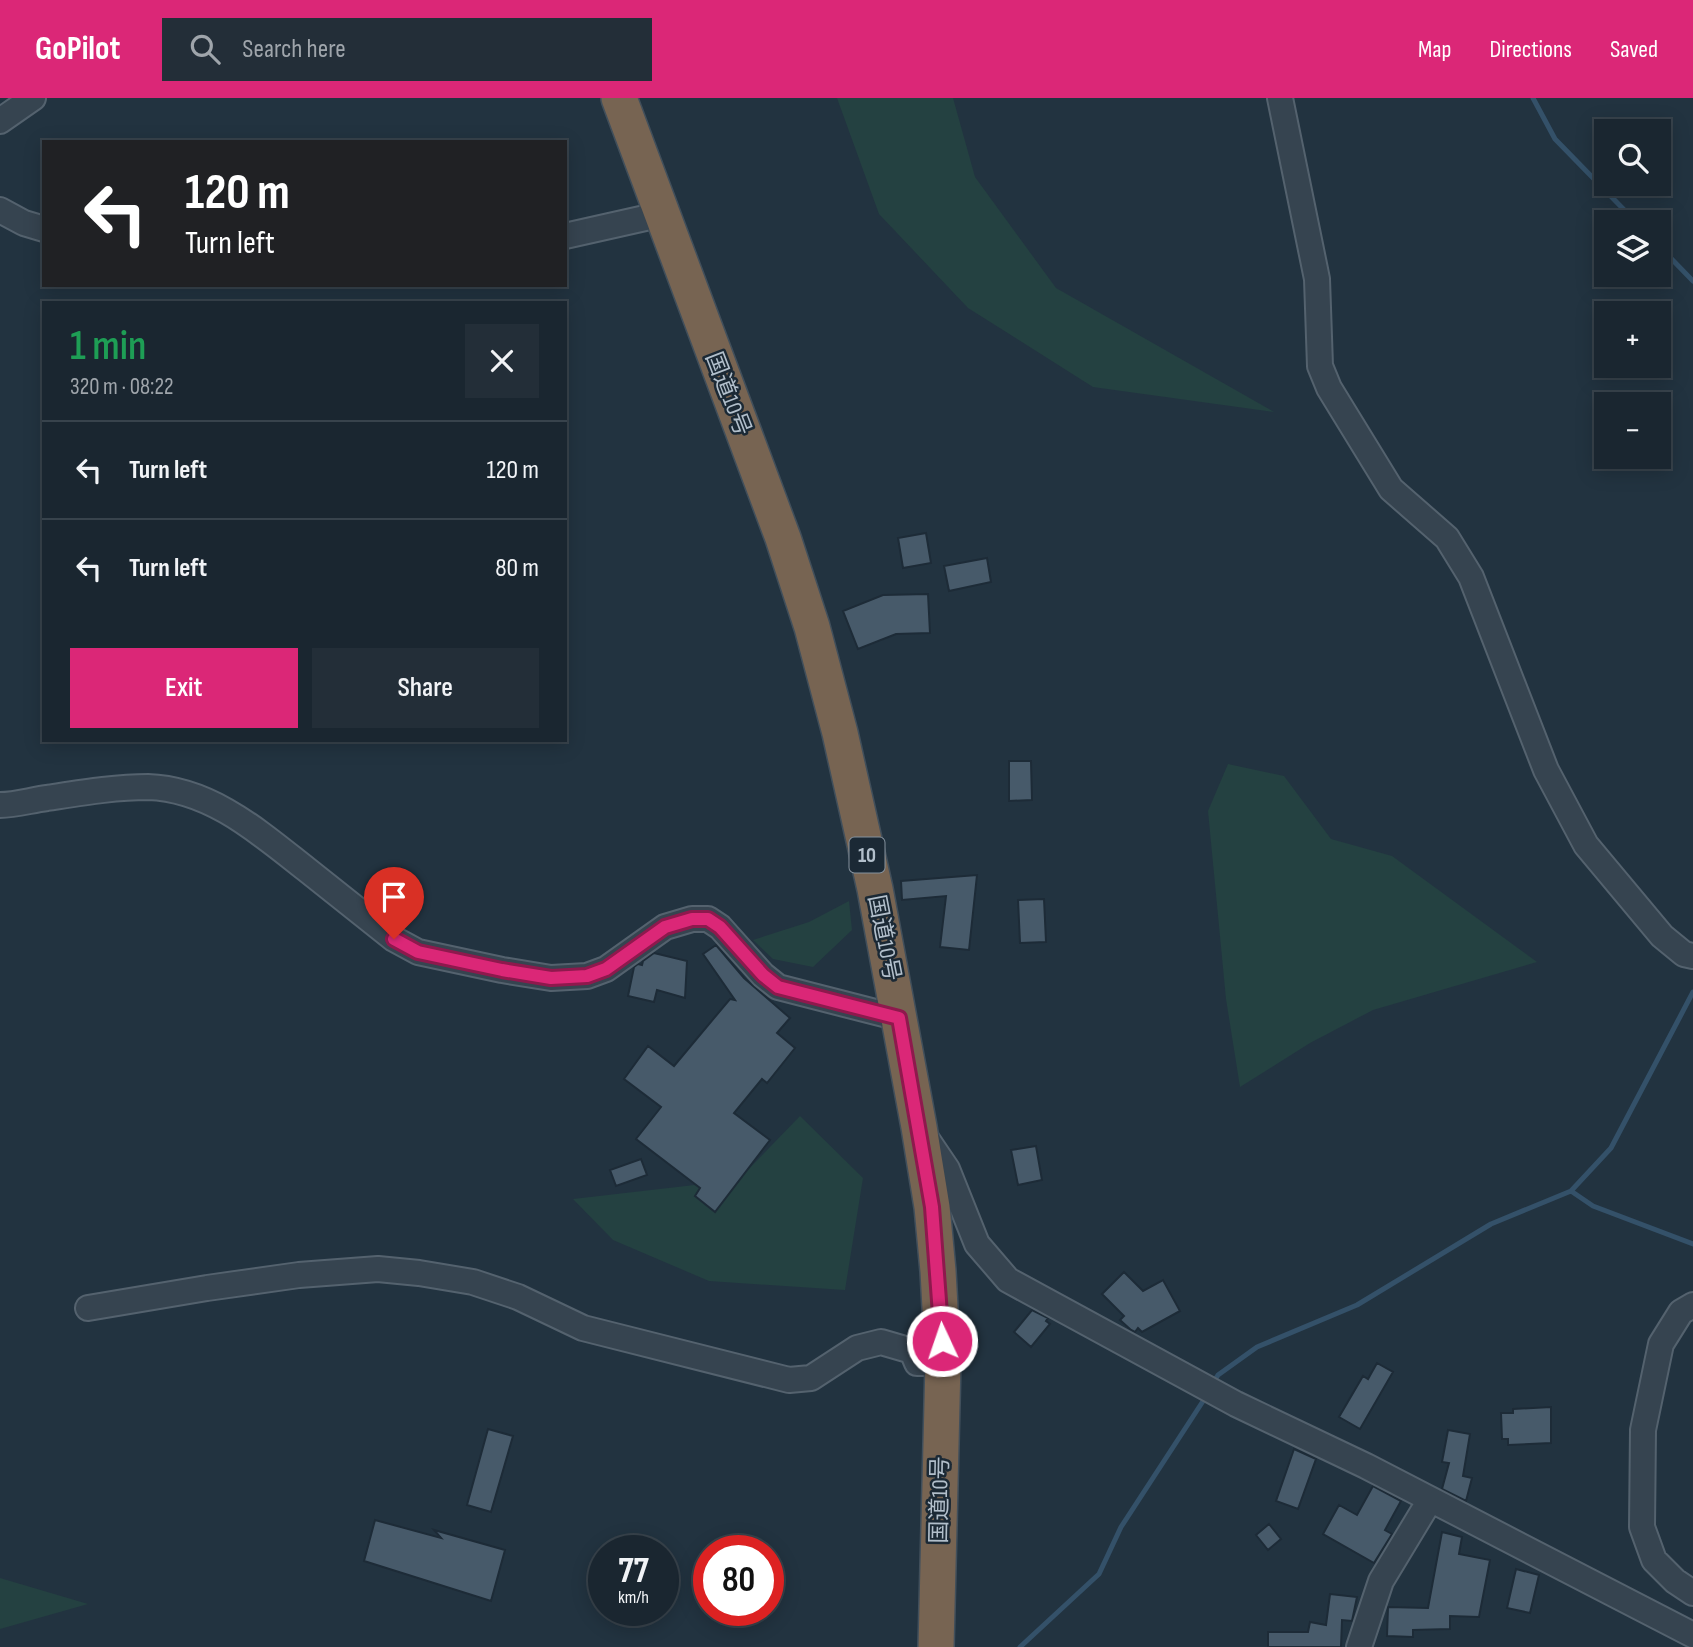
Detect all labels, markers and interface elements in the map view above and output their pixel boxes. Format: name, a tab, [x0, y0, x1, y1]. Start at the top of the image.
search box	[162, 18, 652, 81]
text: GoPilot	[35, 29, 120, 69]
icon: search	[186, 30, 224, 68]
text: Search here	[242, 34, 346, 65]
text: Map	[1418, 35, 1451, 64]
text: Directions	[1489, 35, 1572, 64]
text: Saved	[1610, 35, 1658, 64]
map controls	[1594, 119, 1671, 469]
button: search	[1594, 119, 1671, 196]
text: 120 m	[185, 164, 290, 223]
icon: left	[70, 168, 161, 259]
button: layers	[1594, 210, 1671, 287]
text: Turn left	[185, 224, 275, 263]
button: +	[1594, 301, 1671, 378]
text: 1 min	[70, 321, 146, 372]
button: close	[465, 324, 539, 398]
street label: 国道10号	[699, 348, 757, 440]
text: 320 m · 08:22	[70, 373, 173, 401]
button: −	[1594, 392, 1671, 469]
icon: left	[70, 451, 108, 489]
text: Turn left	[129, 455, 207, 486]
text: 120 m	[486, 455, 539, 486]
icon: left	[70, 549, 108, 587]
text: Turn left	[129, 553, 207, 584]
text: 80 m	[495, 553, 539, 584]
button: Exit	[70, 648, 298, 728]
button: Share	[312, 648, 539, 728]
road number: 10	[850, 838, 884, 872]
pin	[364, 867, 424, 939]
icon: arrive	[375, 878, 413, 916]
street label: 国道10号	[862, 892, 906, 984]
position arrow	[905, 1304, 979, 1378]
street label: 国道10号	[925, 1456, 955, 1544]
speed limit sign: 80	[693, 1535, 784, 1626]
text: 77	[618, 1550, 649, 1593]
text: km/h	[618, 1587, 649, 1608]

